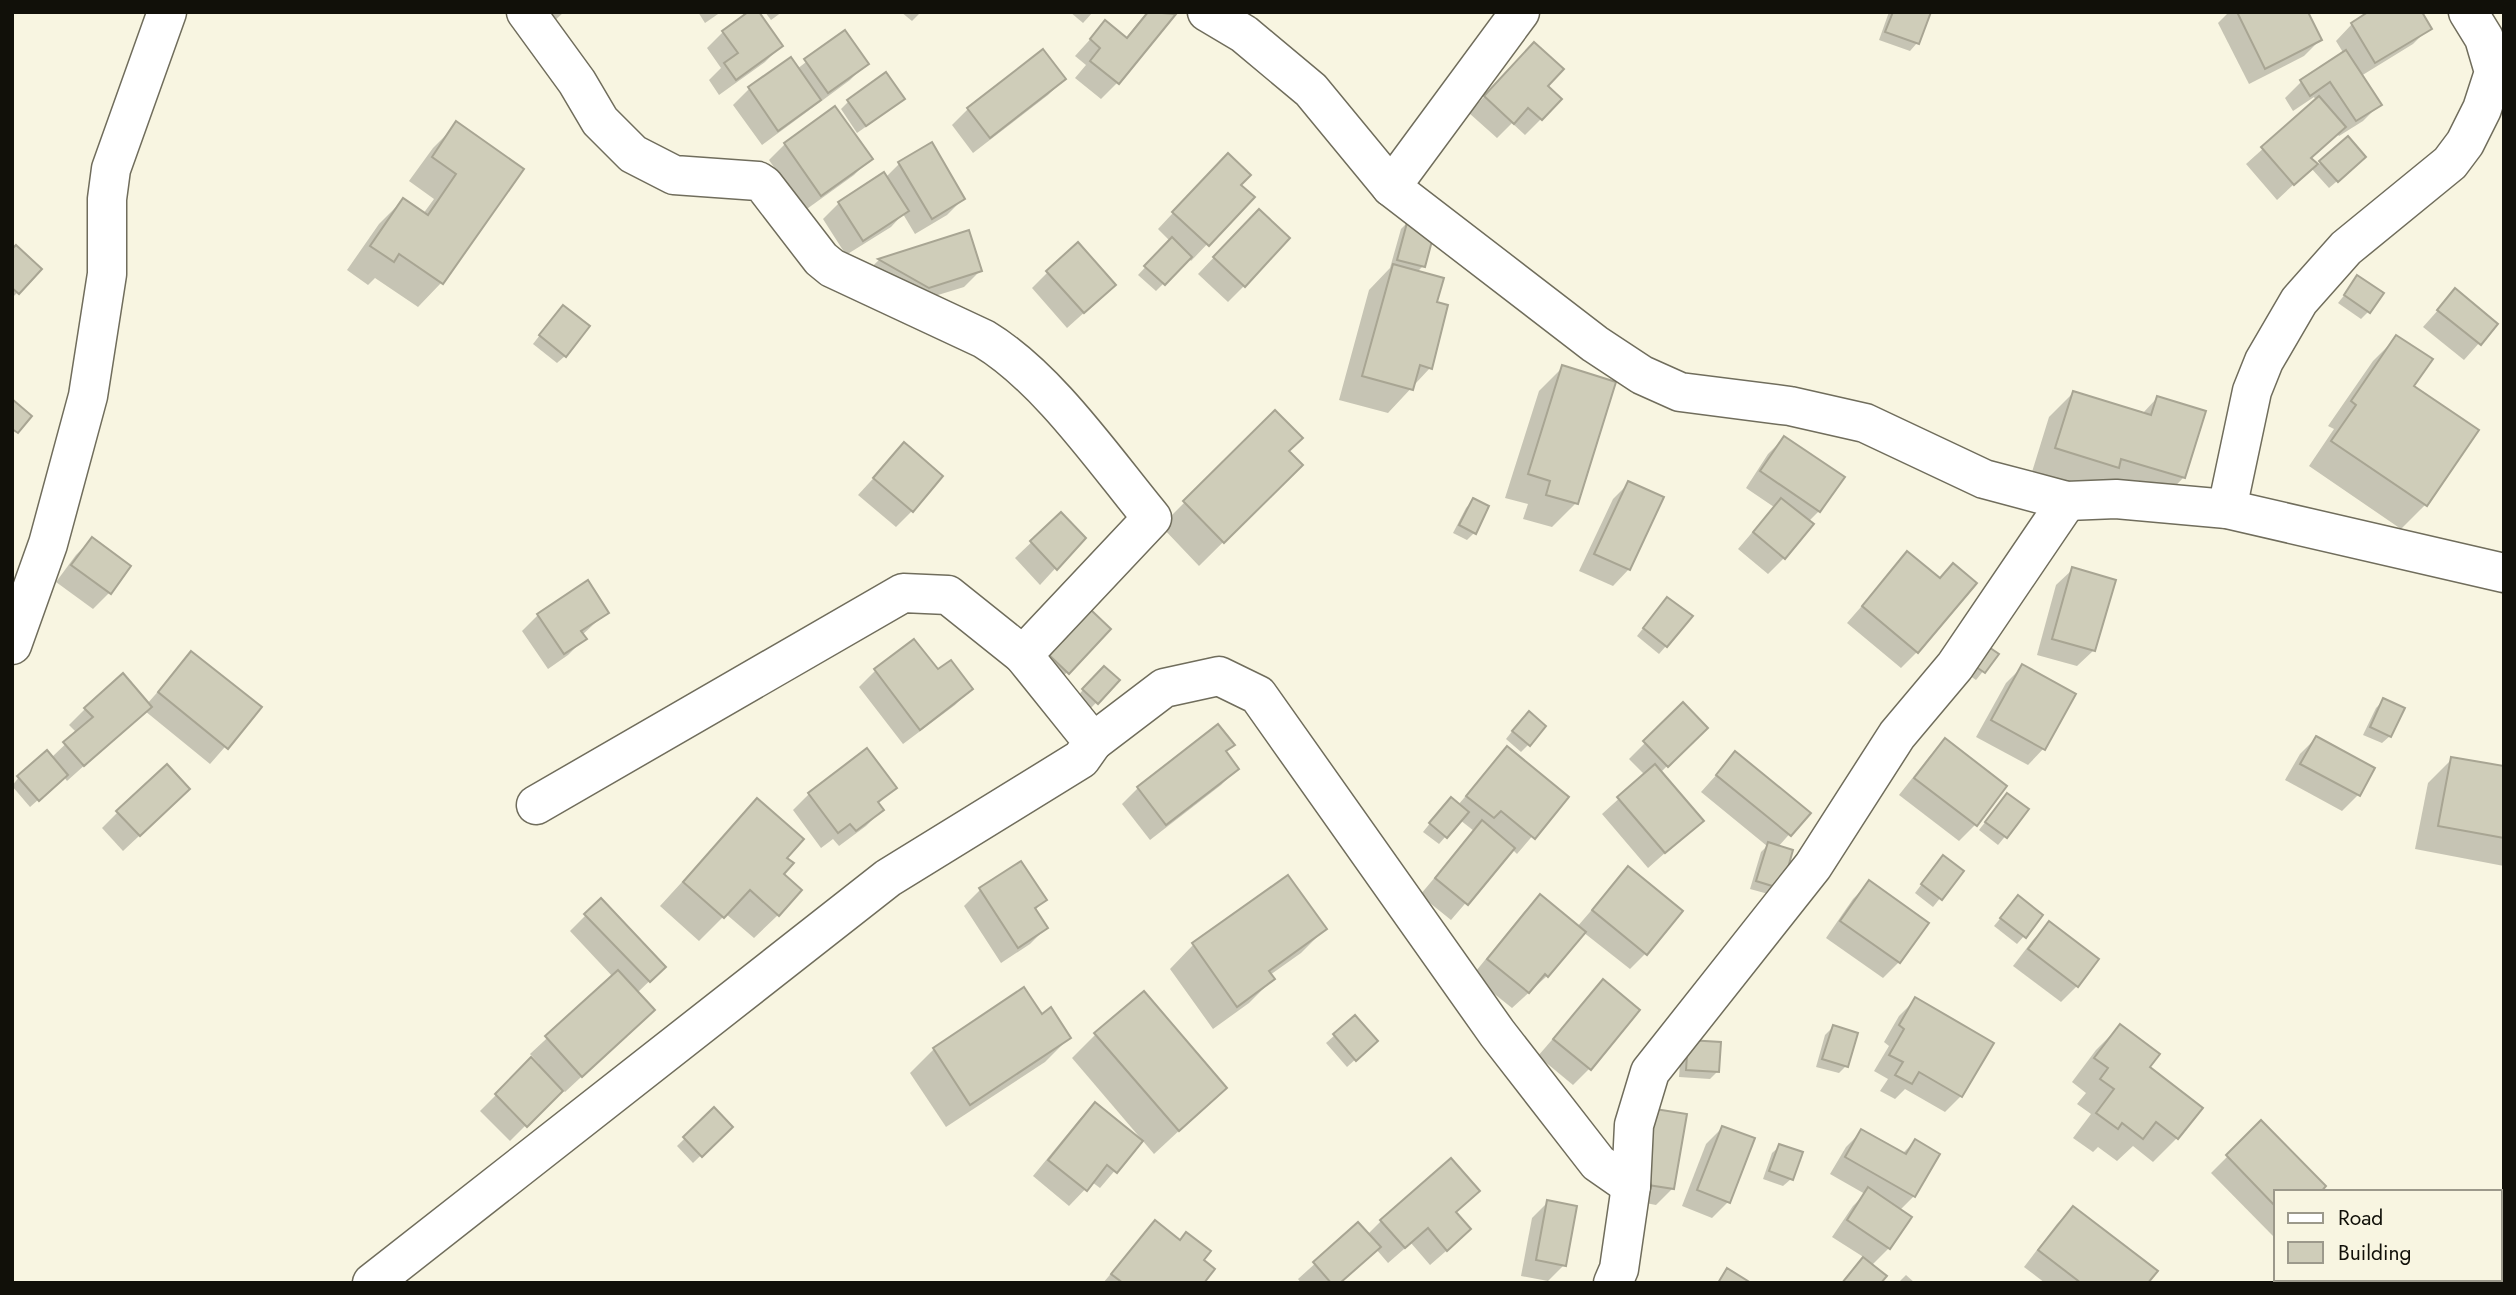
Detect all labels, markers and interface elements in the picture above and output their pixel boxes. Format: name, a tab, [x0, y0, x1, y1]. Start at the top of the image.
legend	[2274, 1190, 2502, 1281]
text: Road	[2338, 1203, 2383, 1233]
text: Building	[2338, 1238, 2411, 1268]

